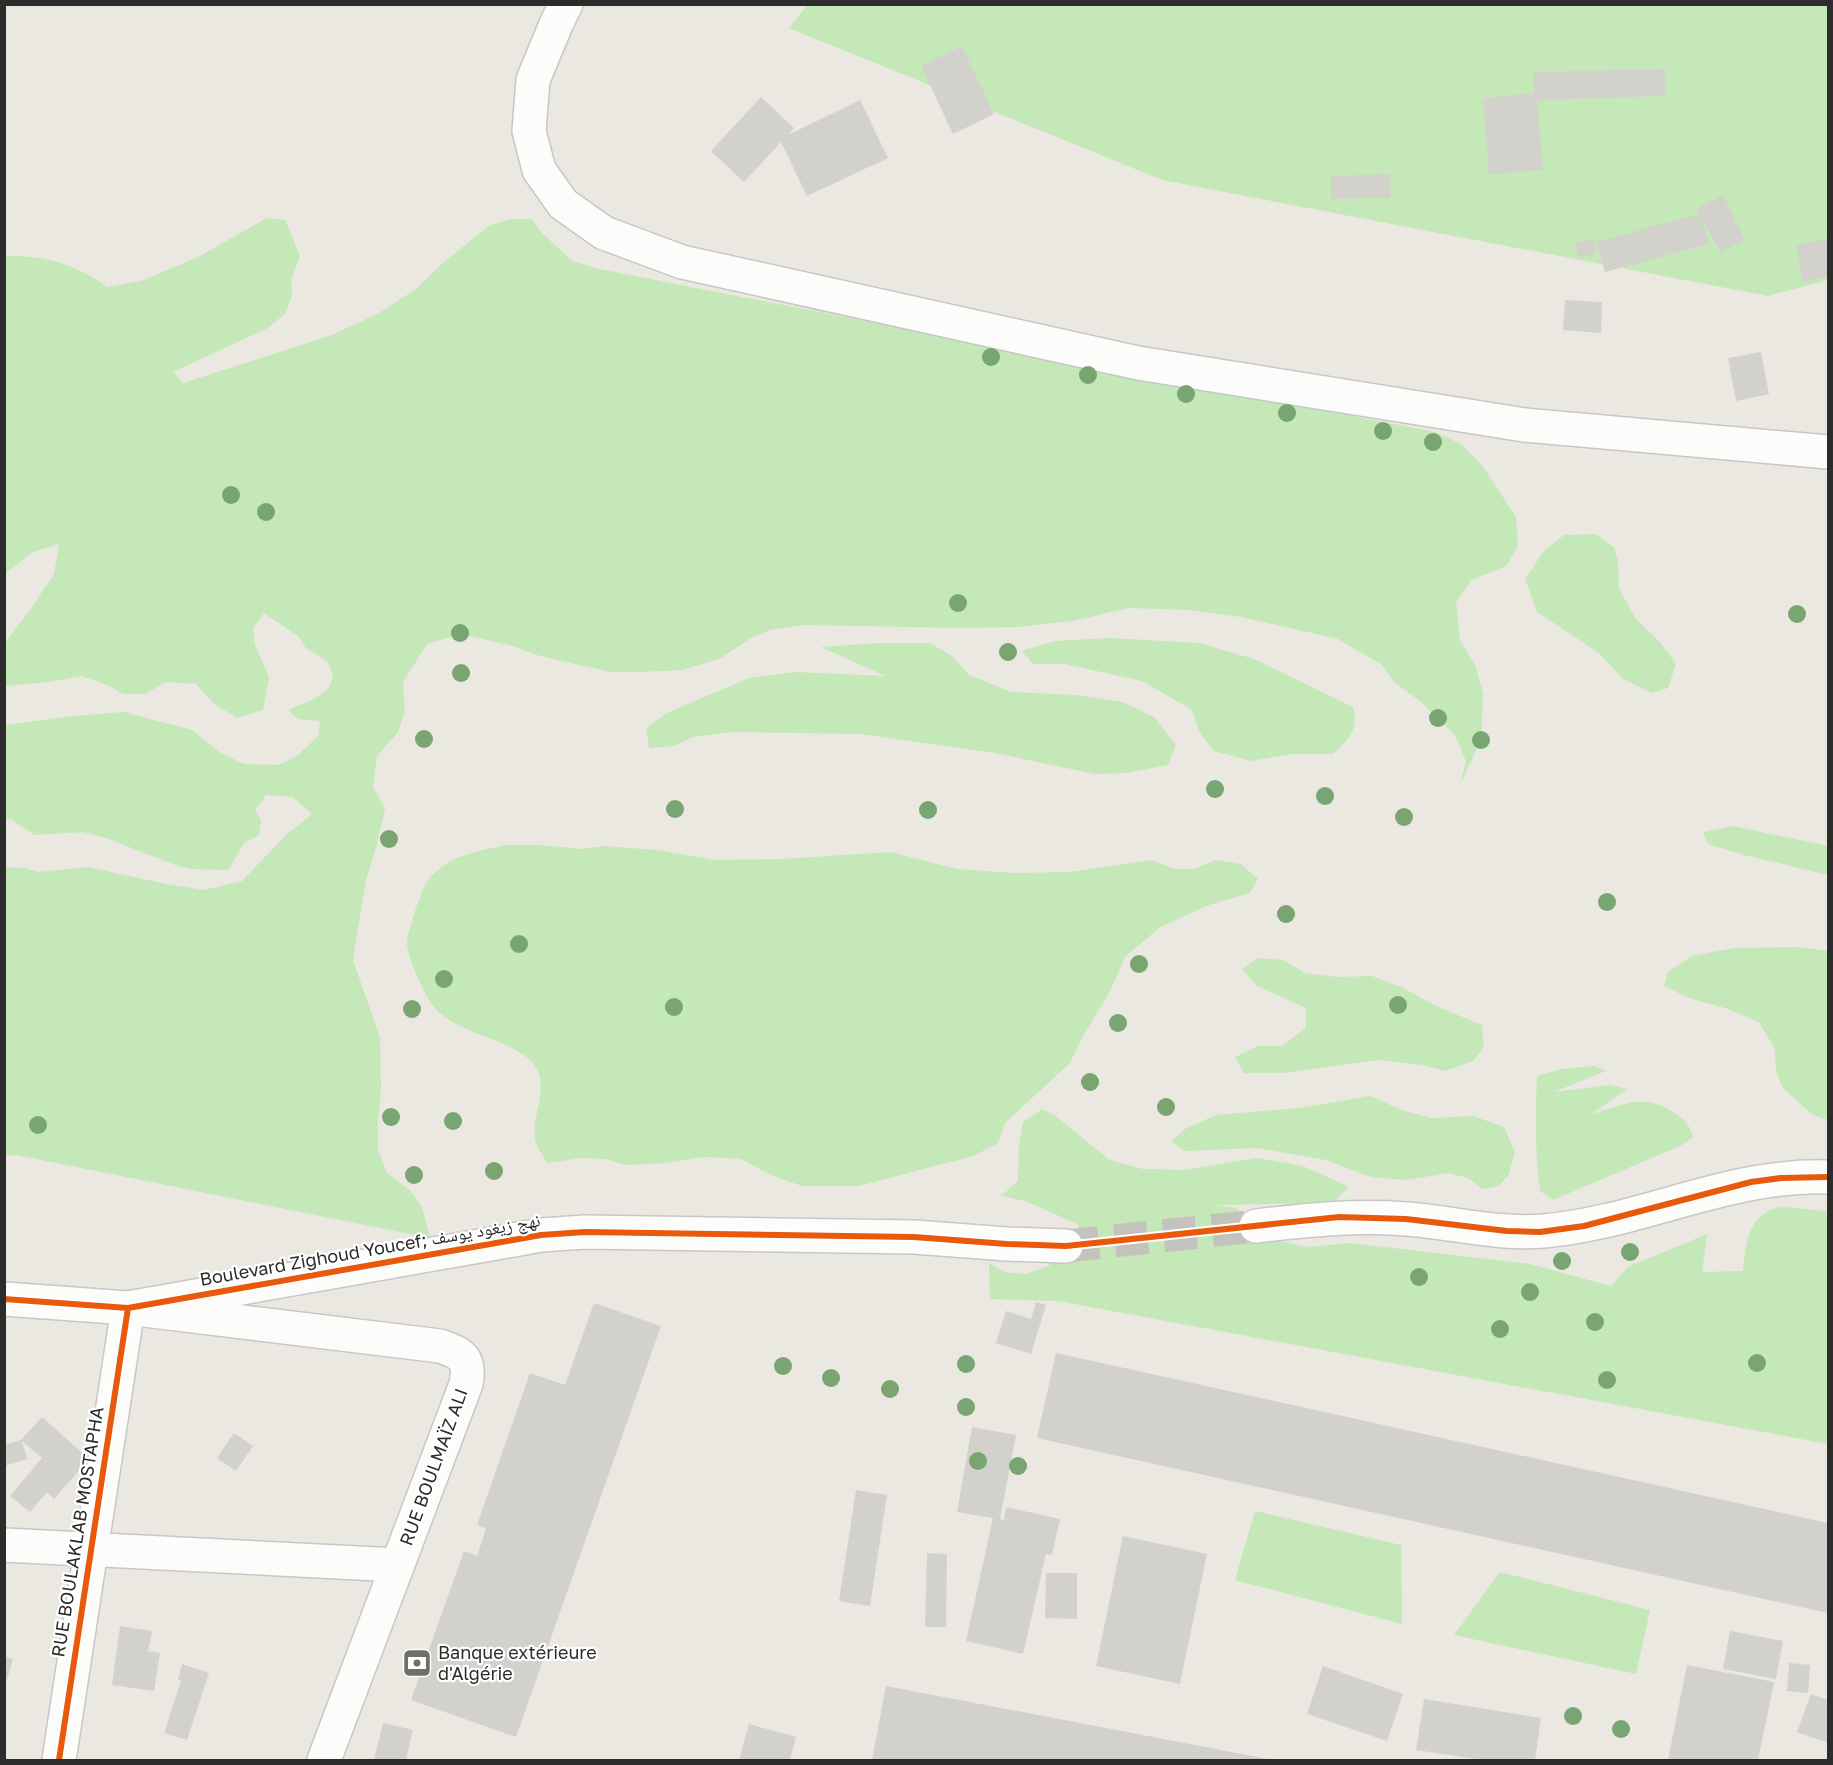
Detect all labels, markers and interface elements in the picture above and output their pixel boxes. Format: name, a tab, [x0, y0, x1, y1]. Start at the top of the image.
street label: Boulevard Zighoud Youcef; نهج زيغود يوسف	[198, 1208, 542, 1292]
street label: RUE BOULMAÏZ ALI	[394, 1385, 472, 1548]
street label: RUE BOULAKLAB MOSTAPHA	[46, 1405, 108, 1659]
place label: Banque extérieure d'Algérie	[438, 1641, 597, 1684]
bank icon: Banque extérieure d'Algérie	[401, 1647, 433, 1679]

